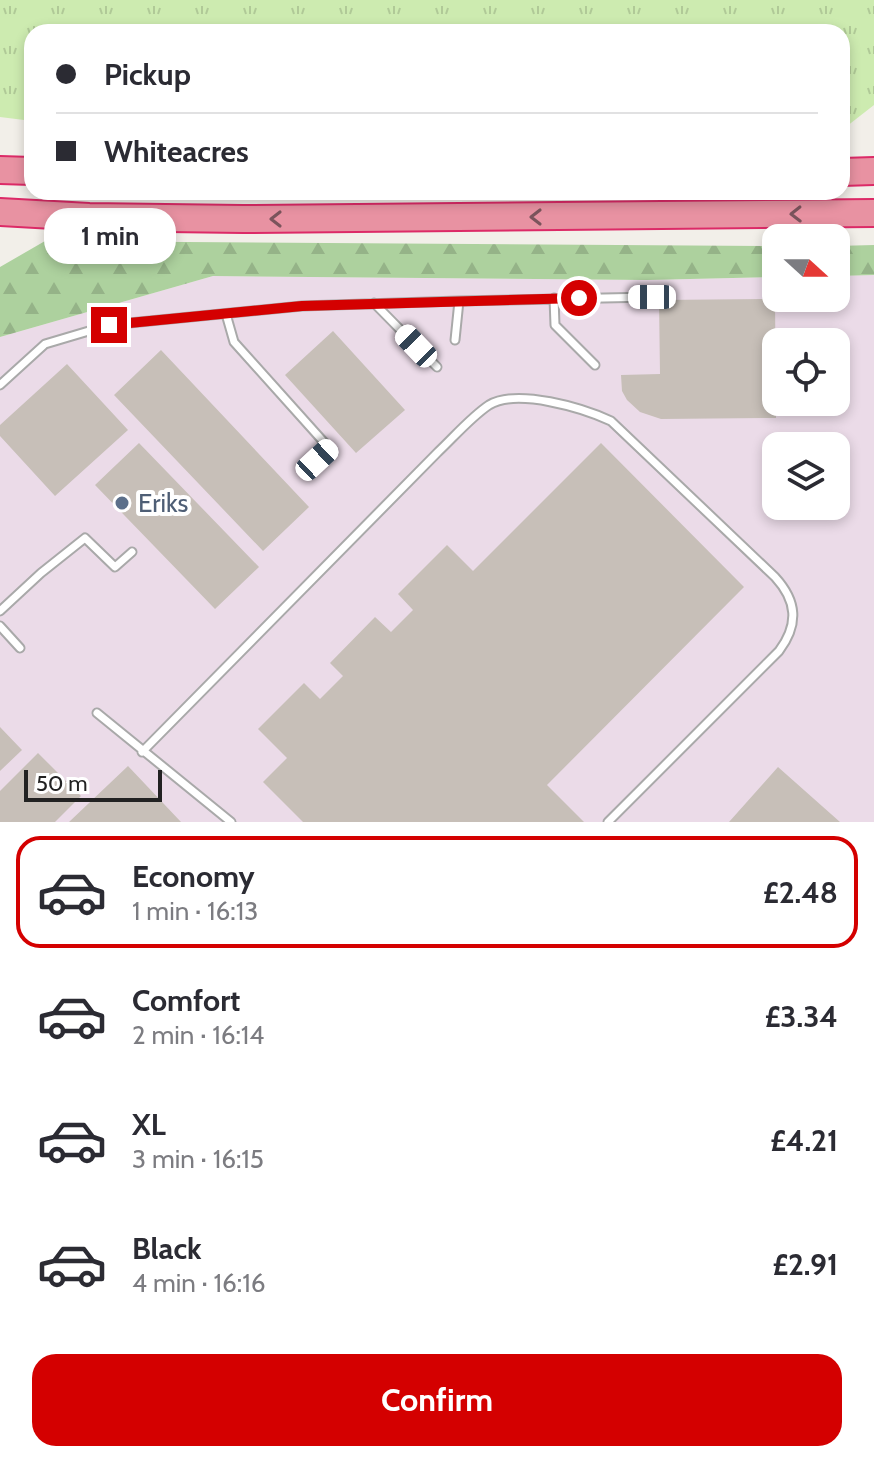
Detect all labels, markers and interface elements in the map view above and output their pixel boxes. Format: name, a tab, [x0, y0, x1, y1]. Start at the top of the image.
text: Pickup	[104, 56, 191, 93]
text: Whiteacres	[104, 133, 249, 170]
one-way arrow	[789, 205, 802, 223]
one-way arrow	[529, 208, 542, 226]
callout: 1 min	[43, 209, 175, 265]
one-way arrow	[269, 210, 282, 228]
text: 1 min	[81, 220, 139, 252]
north arrow	[762, 224, 850, 312]
map controls	[762, 224, 850, 520]
route start	[561, 280, 597, 316]
car	[628, 285, 676, 309]
route end	[91, 307, 127, 343]
car	[391, 320, 441, 372]
button: locate	[762, 328, 850, 416]
button: layers	[762, 432, 850, 520]
car	[291, 435, 343, 485]
place label: Eriks	[138, 487, 189, 519]
marker: Eriks	[113, 494, 131, 512]
scale bar	[24, 766, 162, 802]
text: 50 m	[36, 770, 88, 797]
icon: car	[36, 856, 108, 928]
text: Economy	[132, 858, 255, 895]
text: £2.48	[763, 874, 838, 911]
text: 1 min · 16:13	[132, 895, 258, 927]
icon: car	[36, 980, 108, 1052]
text: Comfort	[132, 982, 240, 1019]
text: £3.34	[765, 998, 838, 1035]
text: 2 min · 16:14	[132, 1019, 264, 1051]
icon: car	[36, 1104, 108, 1176]
text: XL	[132, 1106, 166, 1143]
text: £4.21	[770, 1122, 838, 1159]
text: 3 min · 16:15	[132, 1143, 264, 1175]
icon: car	[36, 1228, 108, 1300]
text: Black	[132, 1230, 202, 1267]
text: £2.91	[772, 1246, 838, 1283]
text: 4 min · 16:16	[132, 1267, 266, 1299]
button: Confirm	[32, 1354, 842, 1446]

